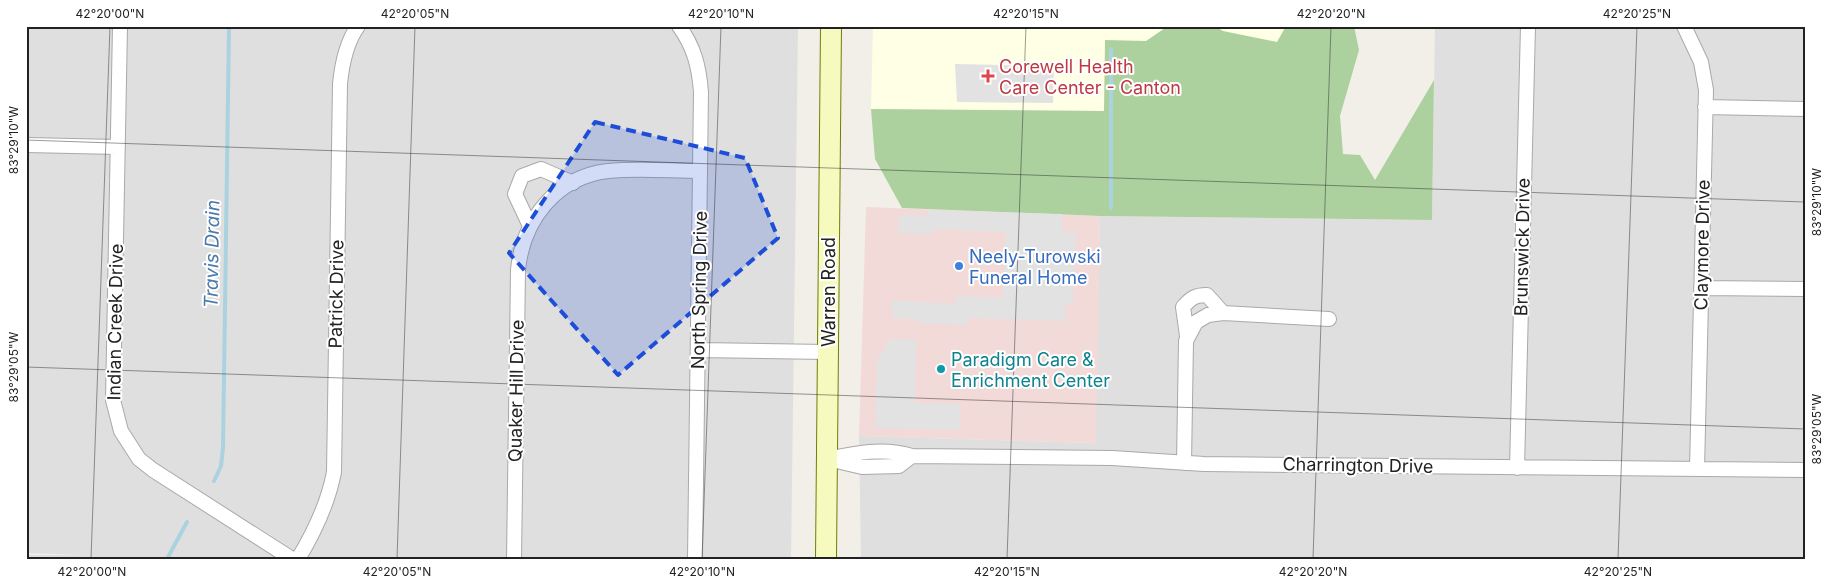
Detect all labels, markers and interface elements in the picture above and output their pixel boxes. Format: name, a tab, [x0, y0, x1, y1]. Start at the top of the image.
text: 42°20'00"N	[76, 6, 144, 21]
text: 42°20'05"N	[381, 6, 449, 21]
text: 42°20'10"N	[688, 6, 754, 21]
text: 42°20'15"N	[993, 6, 1059, 21]
text: 42°20'20"N	[1297, 6, 1365, 21]
text: 42°20'25"N	[1603, 6, 1671, 21]
place label: Corewell Health Care Center - Canton	[999, 56, 1181, 98]
marker: Corewell Health Care Center - Canton	[981, 69, 995, 83]
text: 83°29'10"W	[6, 106, 21, 174]
text: 83°29'10"W	[1809, 168, 1824, 236]
street label: Brunswick Drive	[1510, 178, 1534, 316]
street label: Claymore Drive	[1690, 179, 1714, 311]
water label: Travis Drain	[200, 200, 224, 308]
street label: North Spring Drive	[687, 211, 711, 369]
street label: Warren Road	[818, 237, 839, 347]
street label: Patrick Drive	[325, 239, 347, 349]
street label: Indian Creek Drive	[103, 243, 127, 401]
place label: Neely-Turowski Funeral Home	[969, 246, 1101, 288]
marker: Neely-Turowski Funeral Home	[953, 260, 965, 272]
street label: Quaker Hill Drive	[504, 320, 528, 462]
text: 83°29'05"W	[6, 331, 21, 402]
place label: Paradigm Care & Enrichment Center	[951, 349, 1110, 391]
marker: Paradigm Care & Enrichment Center	[935, 363, 947, 375]
text: 83°29'05"W	[1809, 393, 1824, 464]
street label: Charrington Drive	[1282, 453, 1434, 477]
text: 42°20'00"N	[58, 564, 126, 579]
text: 42°20'05"N	[363, 564, 431, 579]
text: 42°20'10"N	[669, 564, 735, 579]
text: 42°20'15"N	[974, 564, 1040, 579]
text: 42°20'20"N	[1279, 564, 1347, 579]
text: 42°20'25"N	[1584, 564, 1652, 579]

